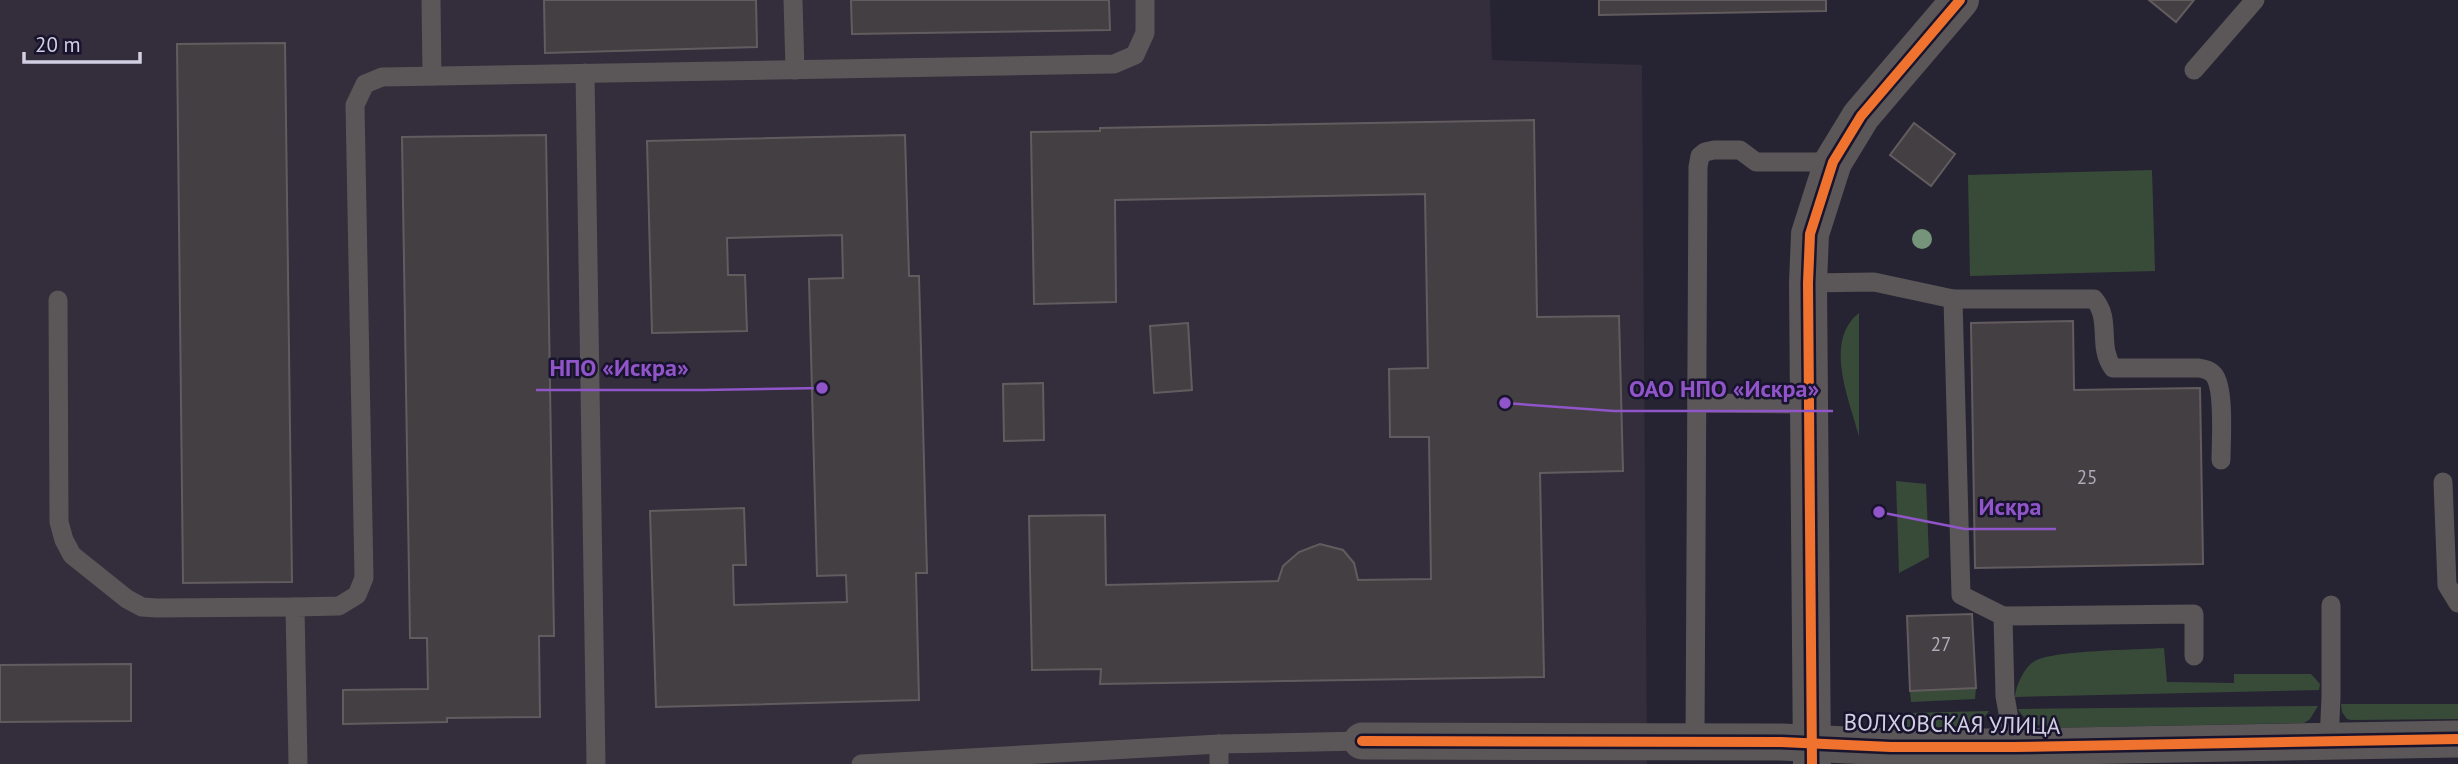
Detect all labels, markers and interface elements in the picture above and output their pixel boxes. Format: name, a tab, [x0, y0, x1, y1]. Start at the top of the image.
scale bar	[24, 21, 140, 65]
text: 20 m	[35, 31, 81, 58]
callout: НПО «Искра»	[536, 345, 703, 390]
text: НПО «Искра»	[549, 352, 689, 383]
callout: ОАО НПО «Искра»	[1614, 366, 1833, 411]
text: ОАО НПО «Искра»	[1629, 373, 1819, 404]
house number: 25	[2077, 465, 2097, 489]
callout: Искра	[1965, 484, 2056, 529]
text: Искра	[1979, 491, 2041, 522]
house number: 27	[1931, 632, 1951, 656]
street label: ВОЛХОВСКАЯ УЛИЦА	[1843, 707, 2061, 740]

